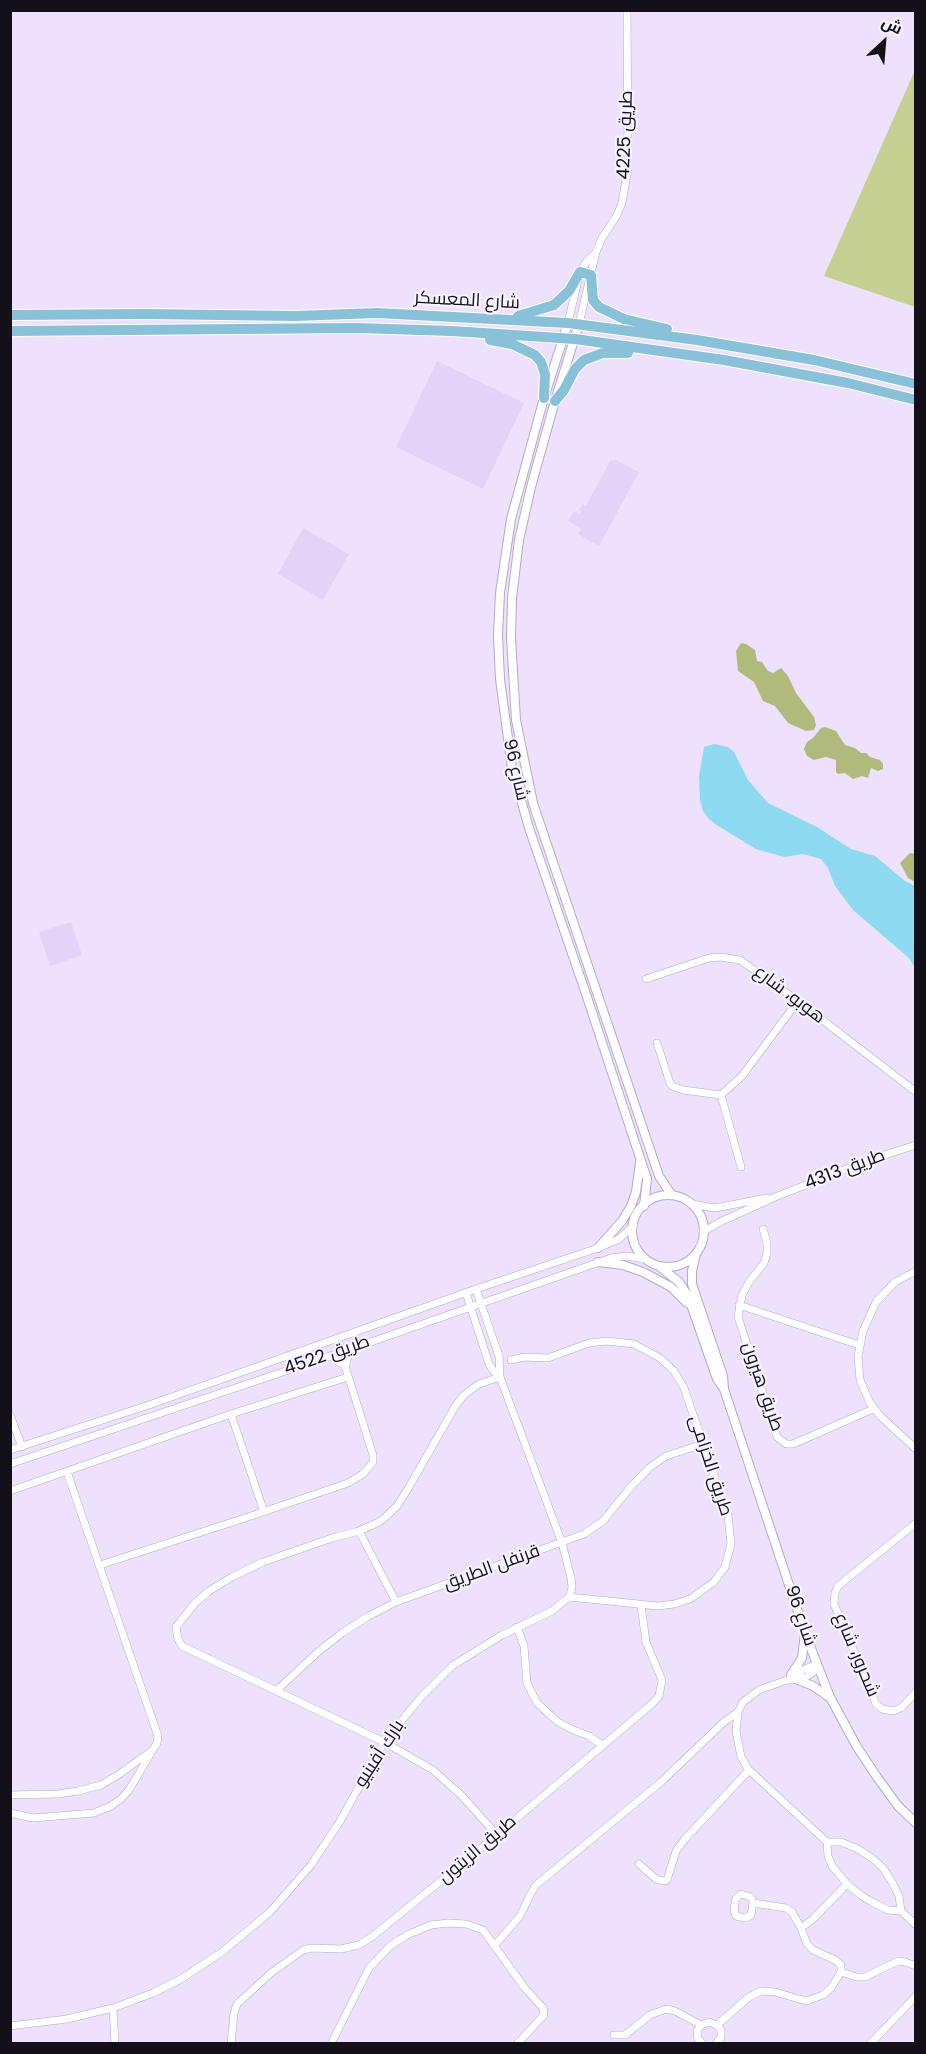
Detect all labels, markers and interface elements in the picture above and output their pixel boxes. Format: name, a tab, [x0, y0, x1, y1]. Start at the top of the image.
text: ش	[878, 11, 906, 40]
north arrow	[854, 12, 914, 72]
street label: طريق 4225	[614, 90, 638, 180]
street label: شارع المعسكر	[414, 287, 520, 315]
street label: شارع 96	[497, 737, 533, 803]
street label: هوبو، شارع	[749, 961, 829, 1029]
street label: طريق 4313	[802, 1145, 888, 1195]
street label: طريق 4522	[281, 1331, 373, 1381]
street label: طريق هيرون	[737, 1340, 787, 1434]
street label: طريق الخزامى	[684, 1413, 736, 1519]
street label: قرنفل الطريق	[441, 1541, 543, 1595]
street label: شارع 96	[780, 1583, 820, 1649]
street label: شحرور، شارع	[829, 1610, 883, 1700]
street label: بارك أفينيو	[350, 1716, 410, 1792]
street label: طريق الزيتون	[435, 1811, 521, 1889]

